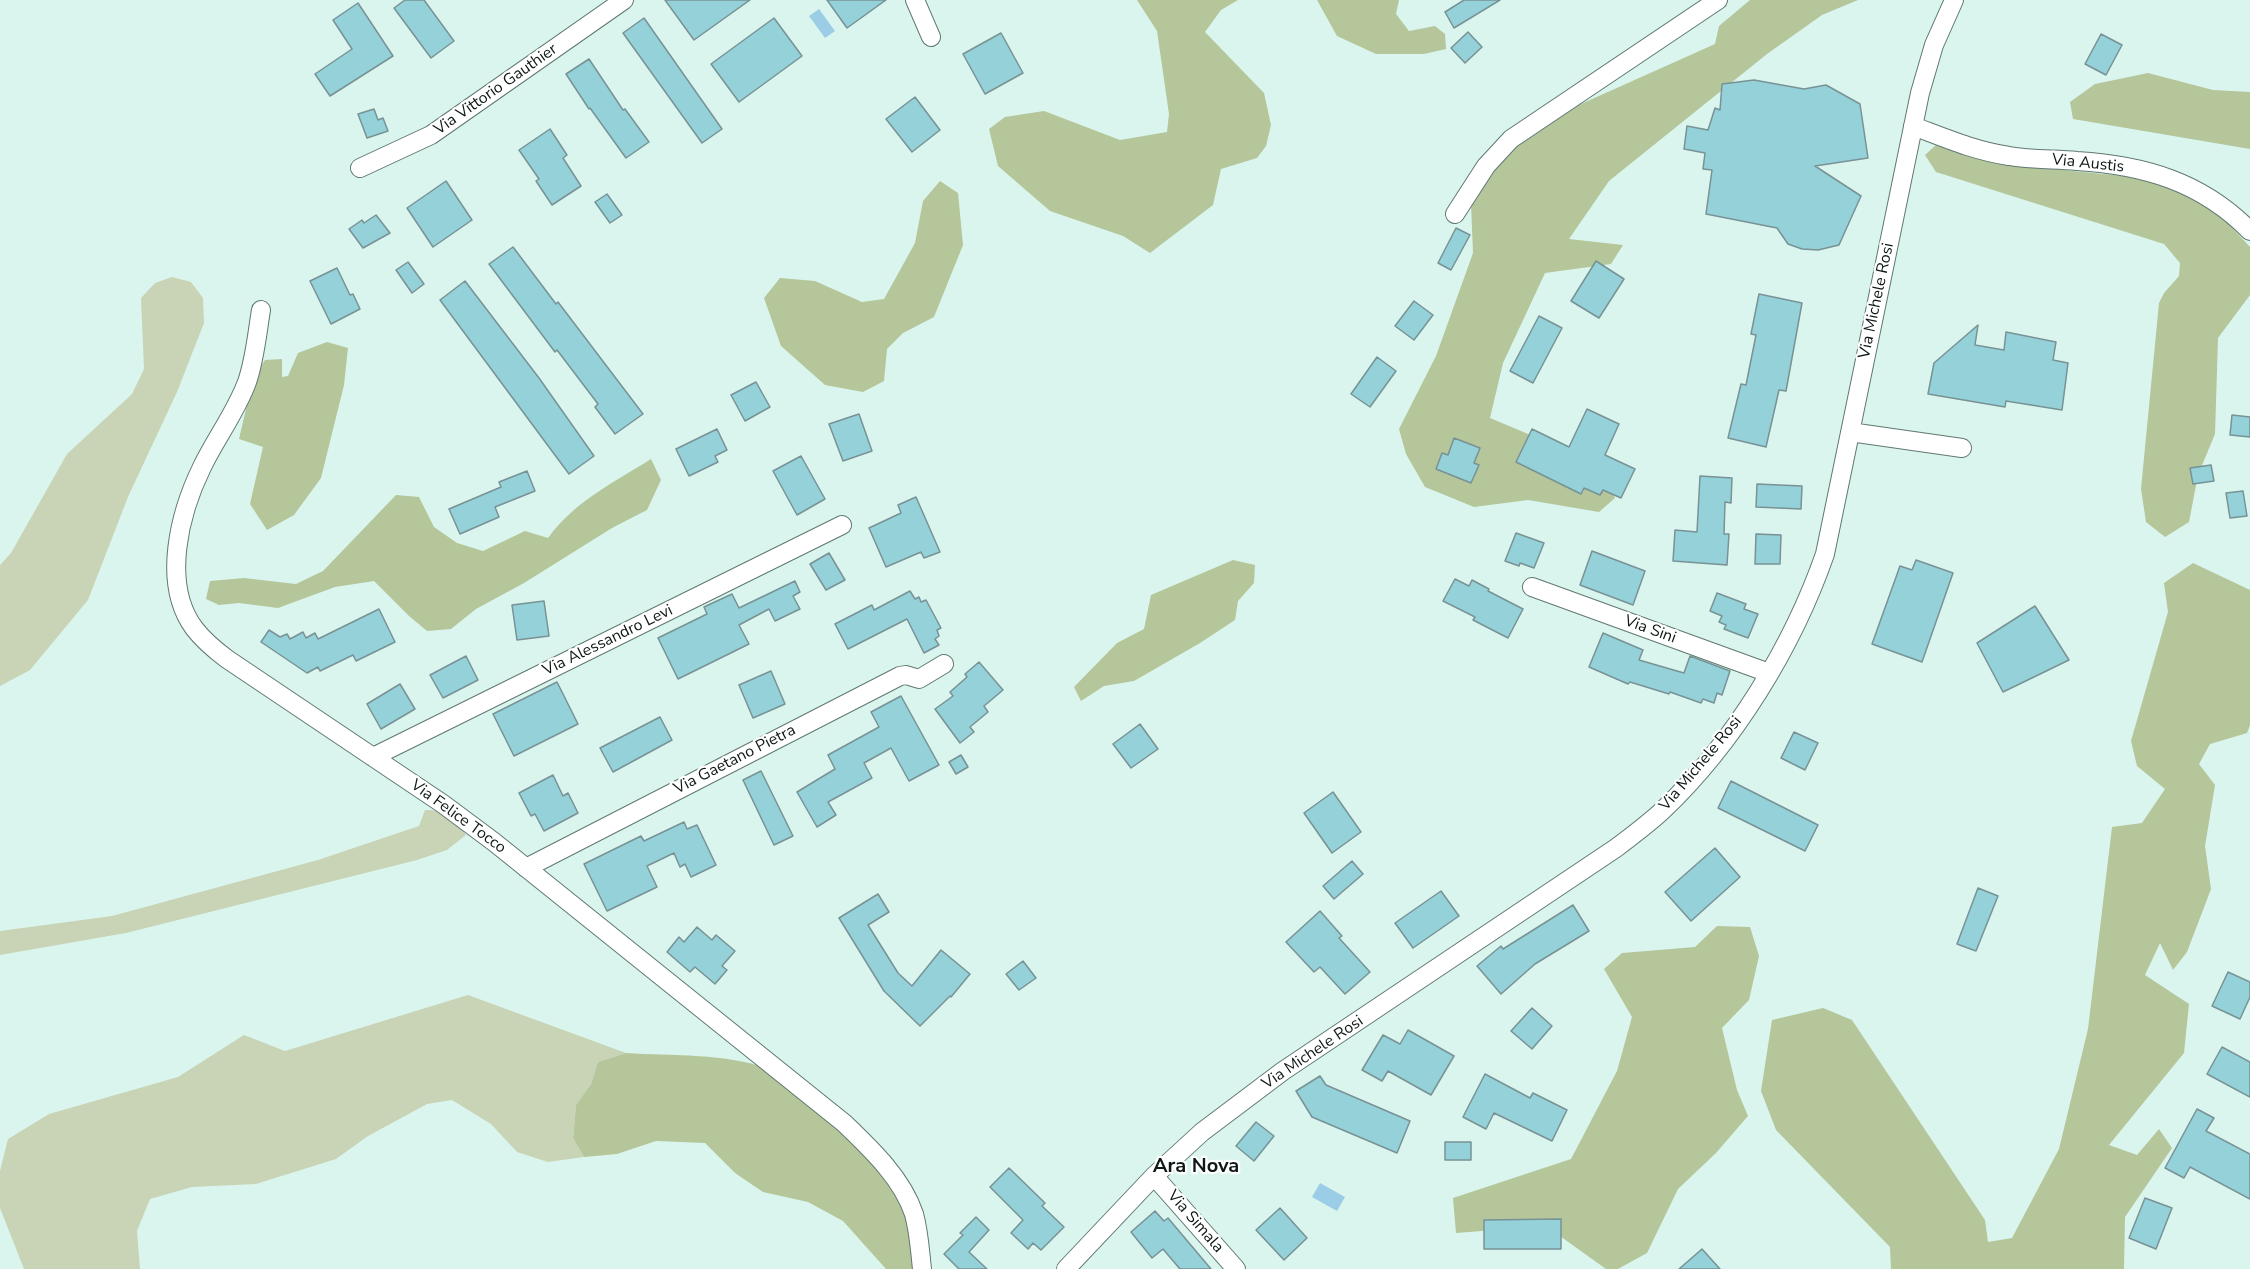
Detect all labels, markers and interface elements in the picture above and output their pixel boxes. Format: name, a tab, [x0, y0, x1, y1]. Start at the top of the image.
street label: Via Vittorio Gauthier	[431, 40, 561, 140]
street label: Via Austis	[2051, 151, 2125, 177]
street label: Via Michele Rosi	[1855, 241, 1899, 361]
street label: Via Alessandro Levi	[540, 601, 676, 681]
street label: Via Sini	[1621, 612, 1679, 648]
street label: Via Michele Rosi	[1656, 713, 1746, 815]
street label: Via Gaetano Pietra	[671, 721, 799, 799]
street label: Via Felice Tocco	[407, 776, 509, 858]
street label: Via Michele Rosi	[1259, 1012, 1367, 1094]
district label: Ara Nova	[1153, 1155, 1239, 1179]
street label: Via Simala	[1163, 1187, 1227, 1257]

